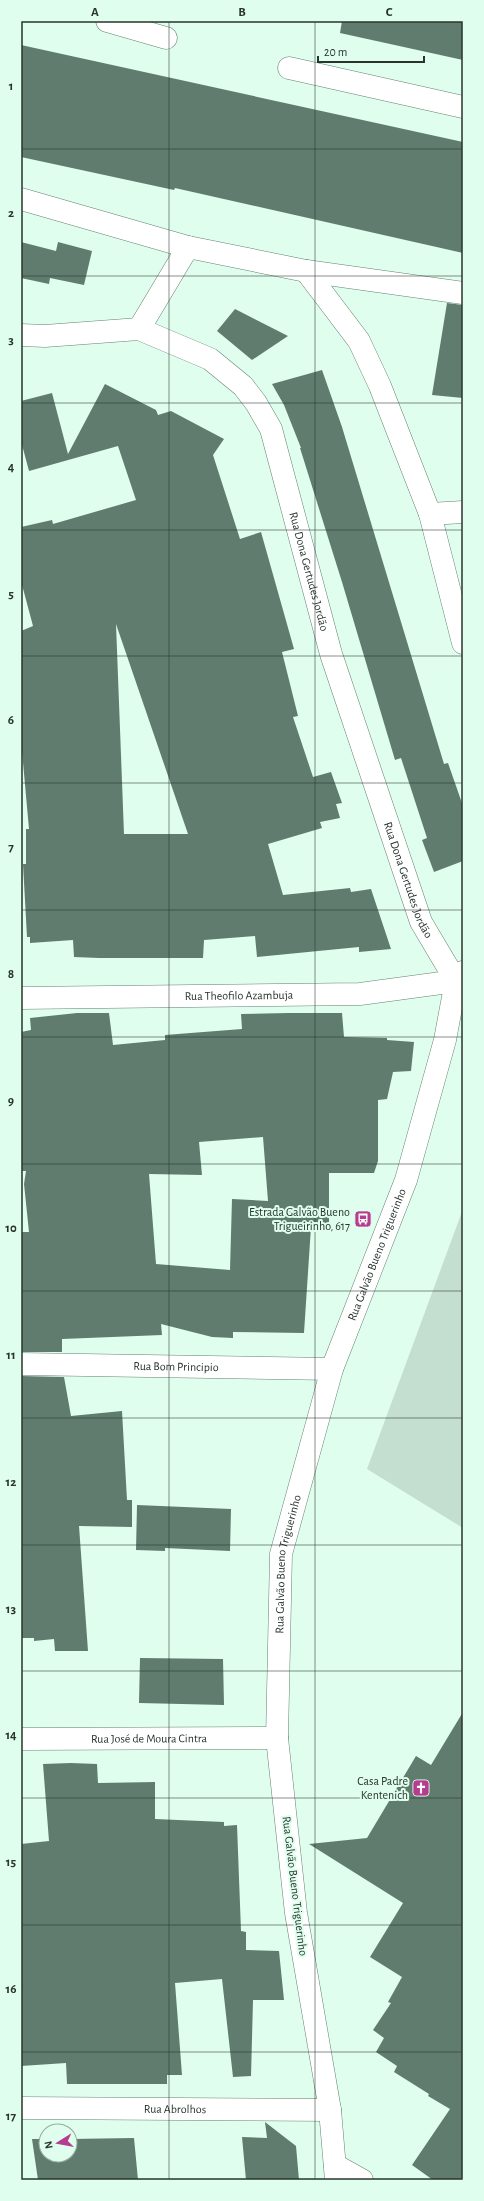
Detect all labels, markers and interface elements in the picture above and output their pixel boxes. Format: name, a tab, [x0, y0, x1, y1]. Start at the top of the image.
text: A	[91, 6, 99, 19]
text: B	[238, 6, 246, 19]
text: C	[386, 6, 393, 19]
scale bar	[318, 38, 424, 64]
text: 20 m	[324, 46, 347, 58]
text: 1	[9, 80, 13, 93]
text: 2	[8, 207, 14, 220]
text: 3	[8, 334, 14, 347]
text: 4	[8, 461, 15, 474]
street label: Rua Dona Gertudes Jordão	[287, 511, 331, 633]
text: 5	[8, 588, 14, 601]
text: 6	[8, 714, 14, 727]
street label: Rua Dona Gertudes Jordão	[382, 820, 435, 940]
text: 7	[8, 841, 14, 854]
text: 8	[8, 968, 14, 981]
street label: Rua Theofilo Azambuja	[185, 989, 294, 1002]
text: 9	[8, 1095, 14, 1108]
street label: Rua Galvão Bueno Triguerinho	[346, 1187, 408, 1322]
place label: Estrada Galvão Bueno Trigueirinho, 617	[249, 1206, 350, 1232]
bus stop icon: Estrada Galvão Bueno Trigueirinho, 617	[353, 1209, 373, 1229]
text: 10	[5, 1222, 17, 1235]
text: 11	[6, 1349, 16, 1362]
street label: Rua Bom Principio	[133, 1360, 219, 1373]
text: 12	[6, 1476, 16, 1489]
street label: Rua Galvão Bueno Triguerinho	[273, 1493, 303, 1634]
text: 13	[6, 1603, 17, 1616]
text: 14	[5, 1729, 17, 1742]
street label: Rua José de Moura Cintra	[91, 1732, 208, 1745]
place label: Casa Padre Kentenich	[357, 1775, 408, 1801]
church icon: Casa Padre Kentenich	[411, 1778, 431, 1798]
street label: Rua Galvão Bueno Triguerinho	[280, 1816, 310, 1957]
text: 15	[6, 1856, 17, 1869]
text: 16	[6, 1983, 16, 1996]
street label: Rua Abrolhos	[144, 2103, 206, 2115]
text: 17	[6, 2110, 17, 2123]
north arrow	[38, 2123, 78, 2163]
text: N	[43, 2140, 55, 2150]

